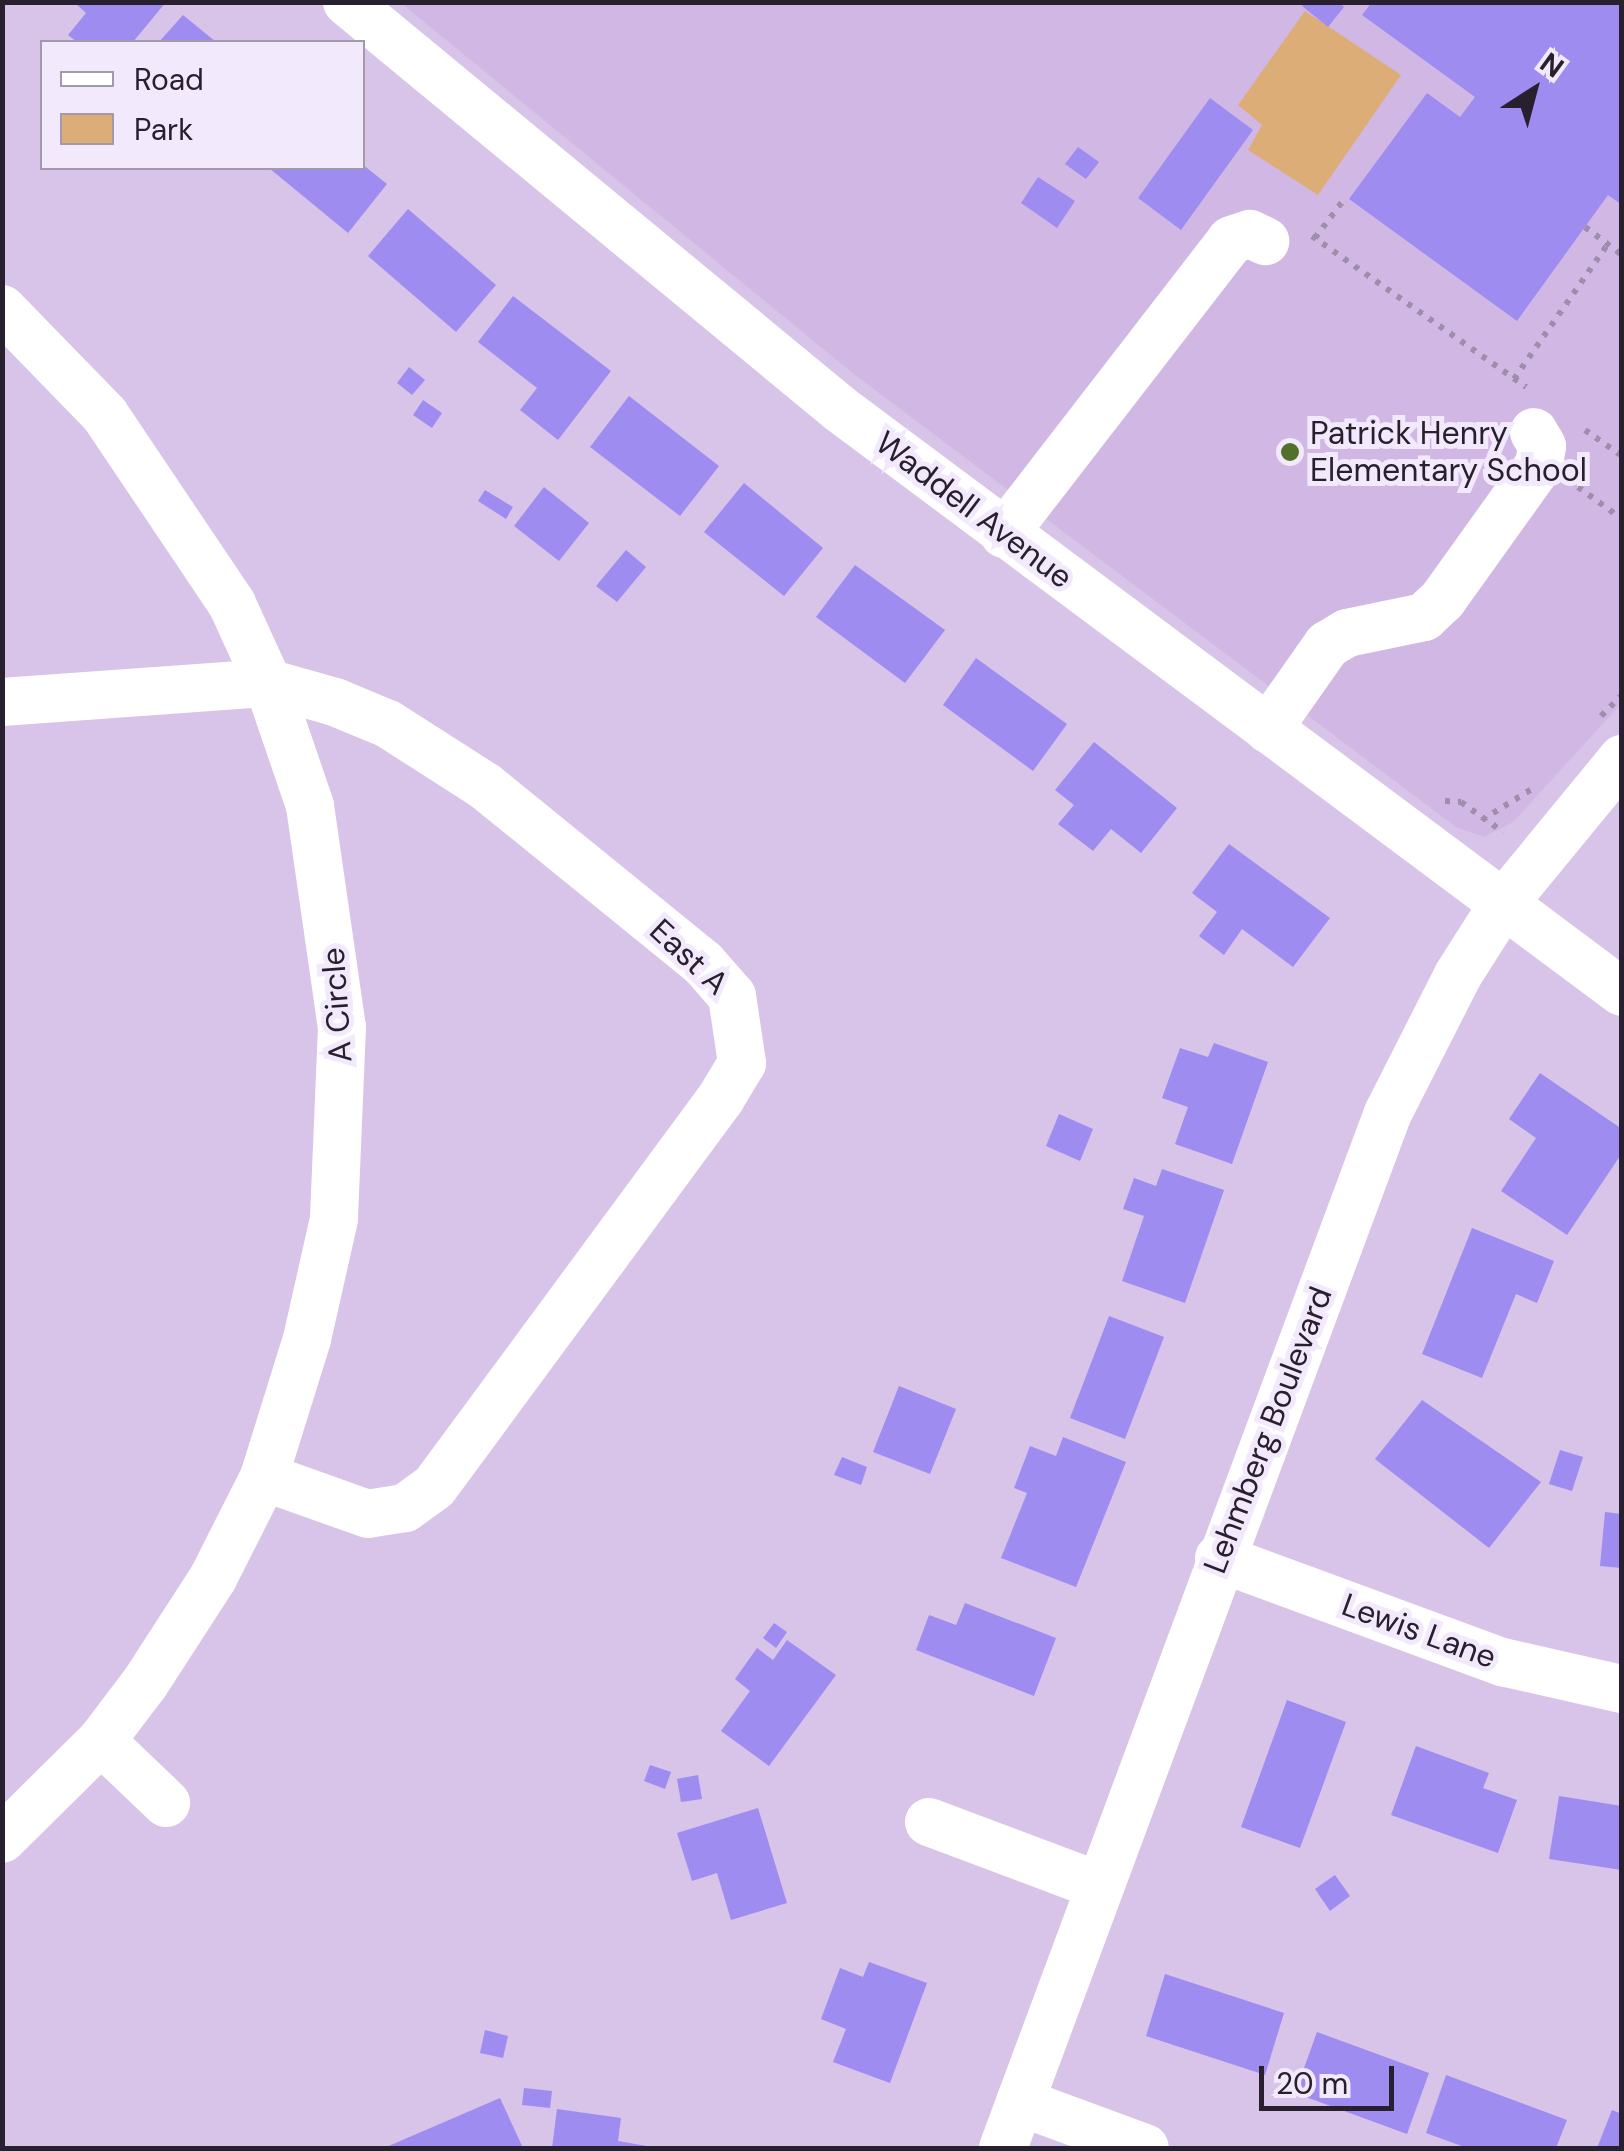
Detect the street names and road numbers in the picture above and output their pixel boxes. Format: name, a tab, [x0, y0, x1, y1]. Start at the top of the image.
street label: Waddell Avenue	[868, 423, 1080, 597]
street label: East A	[642, 911, 736, 1003]
street label: A Circle	[314, 946, 360, 1064]
street label: Lehmberg Boulevard	[1196, 1282, 1340, 1578]
street label: Lewis Lane	[1337, 1585, 1501, 1677]

